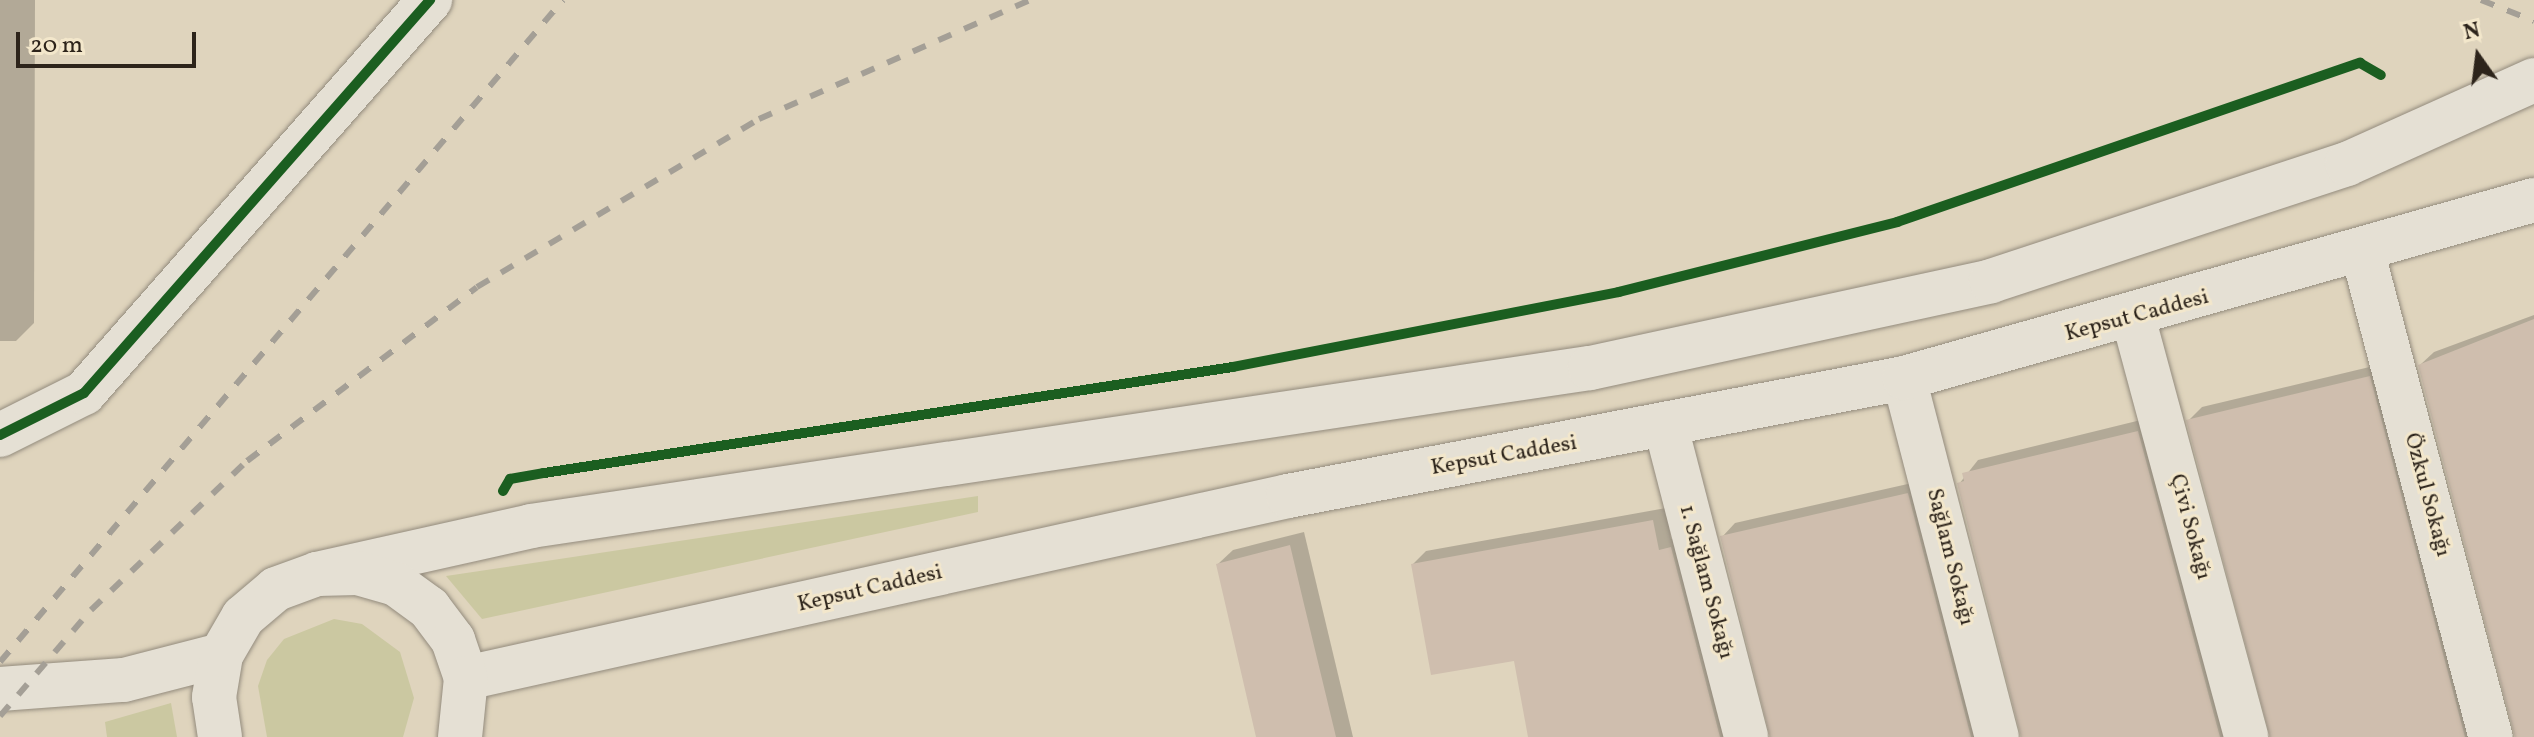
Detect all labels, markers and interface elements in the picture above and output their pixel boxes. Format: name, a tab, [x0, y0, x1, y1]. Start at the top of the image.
text: N	[2461, 15, 2484, 49]
scale bar	[20, 16, 200, 66]
north arrow	[2438, 16, 2518, 96]
text: 20 m	[30, 29, 83, 63]
street label: Kepsut Caddesi	[2062, 284, 2212, 348]
street label: Kepsut Caddesi	[1429, 430, 1579, 482]
street label: Özkul Sokağı	[2398, 430, 2456, 560]
street label: Çivi Sokağı	[2163, 471, 2217, 583]
street label: Sağlam Sokağı	[1920, 486, 1980, 628]
street label: 1. Sağlam Sokağı	[1673, 502, 1739, 662]
street label: Kepsut Caddesi	[795, 560, 945, 618]

